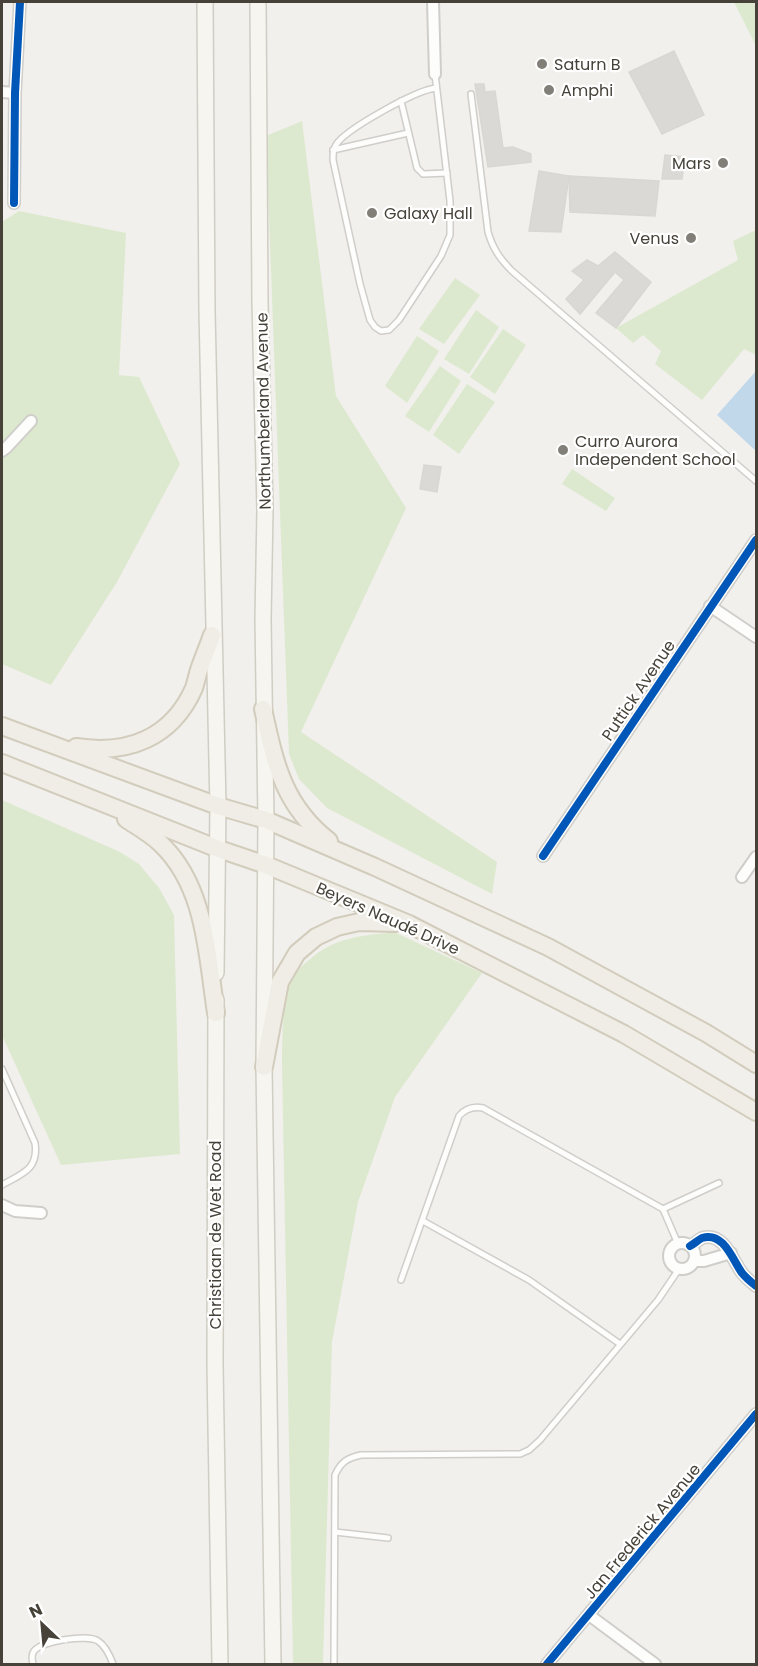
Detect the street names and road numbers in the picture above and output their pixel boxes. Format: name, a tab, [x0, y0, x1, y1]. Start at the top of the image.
street label: Northumberland Avenue	[250, 312, 277, 510]
street label: Puttick Avenue	[596, 635, 681, 745]
street label: Beyers Naudé Drive	[312, 876, 463, 960]
street label: Christiaan de Wet Road	[204, 1141, 227, 1330]
street label: Jan Frederick Avenue	[579, 1458, 706, 1604]

